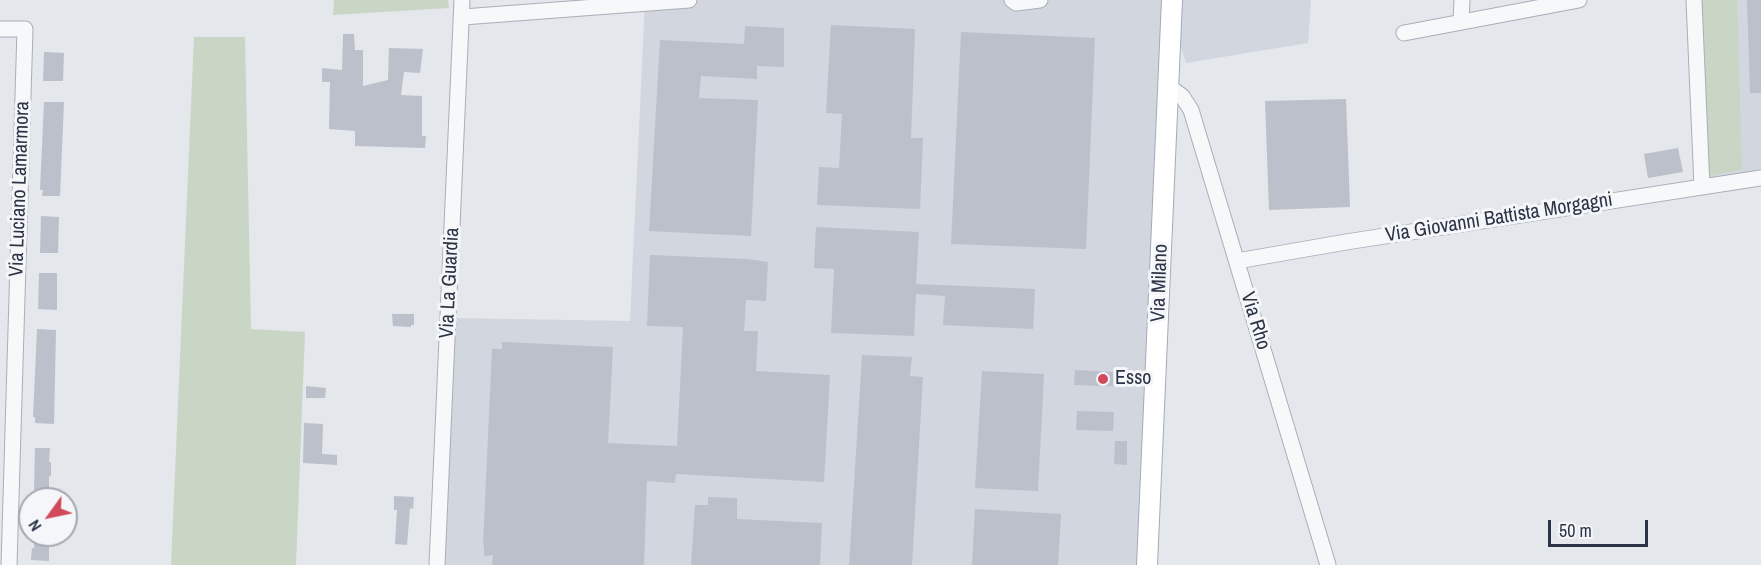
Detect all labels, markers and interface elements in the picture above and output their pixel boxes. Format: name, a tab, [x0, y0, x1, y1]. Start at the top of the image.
street label: Via Luciano Lamarmora	[5, 101, 35, 277]
street label: Via Giovanni Battista Morgagni	[1384, 188, 1614, 248]
street label: Via La Guardia	[435, 227, 465, 339]
street label: Via Milano	[1147, 244, 1173, 322]
street label: Via Rho	[1235, 289, 1275, 353]
place label: Esso	[1115, 367, 1151, 391]
marker: Esso	[1096, 372, 1110, 386]
north arrow	[18, 487, 78, 547]
scale bar	[1551, 508, 1652, 546]
text: N	[23, 516, 46, 536]
text: 50 m	[1559, 518, 1592, 543]

